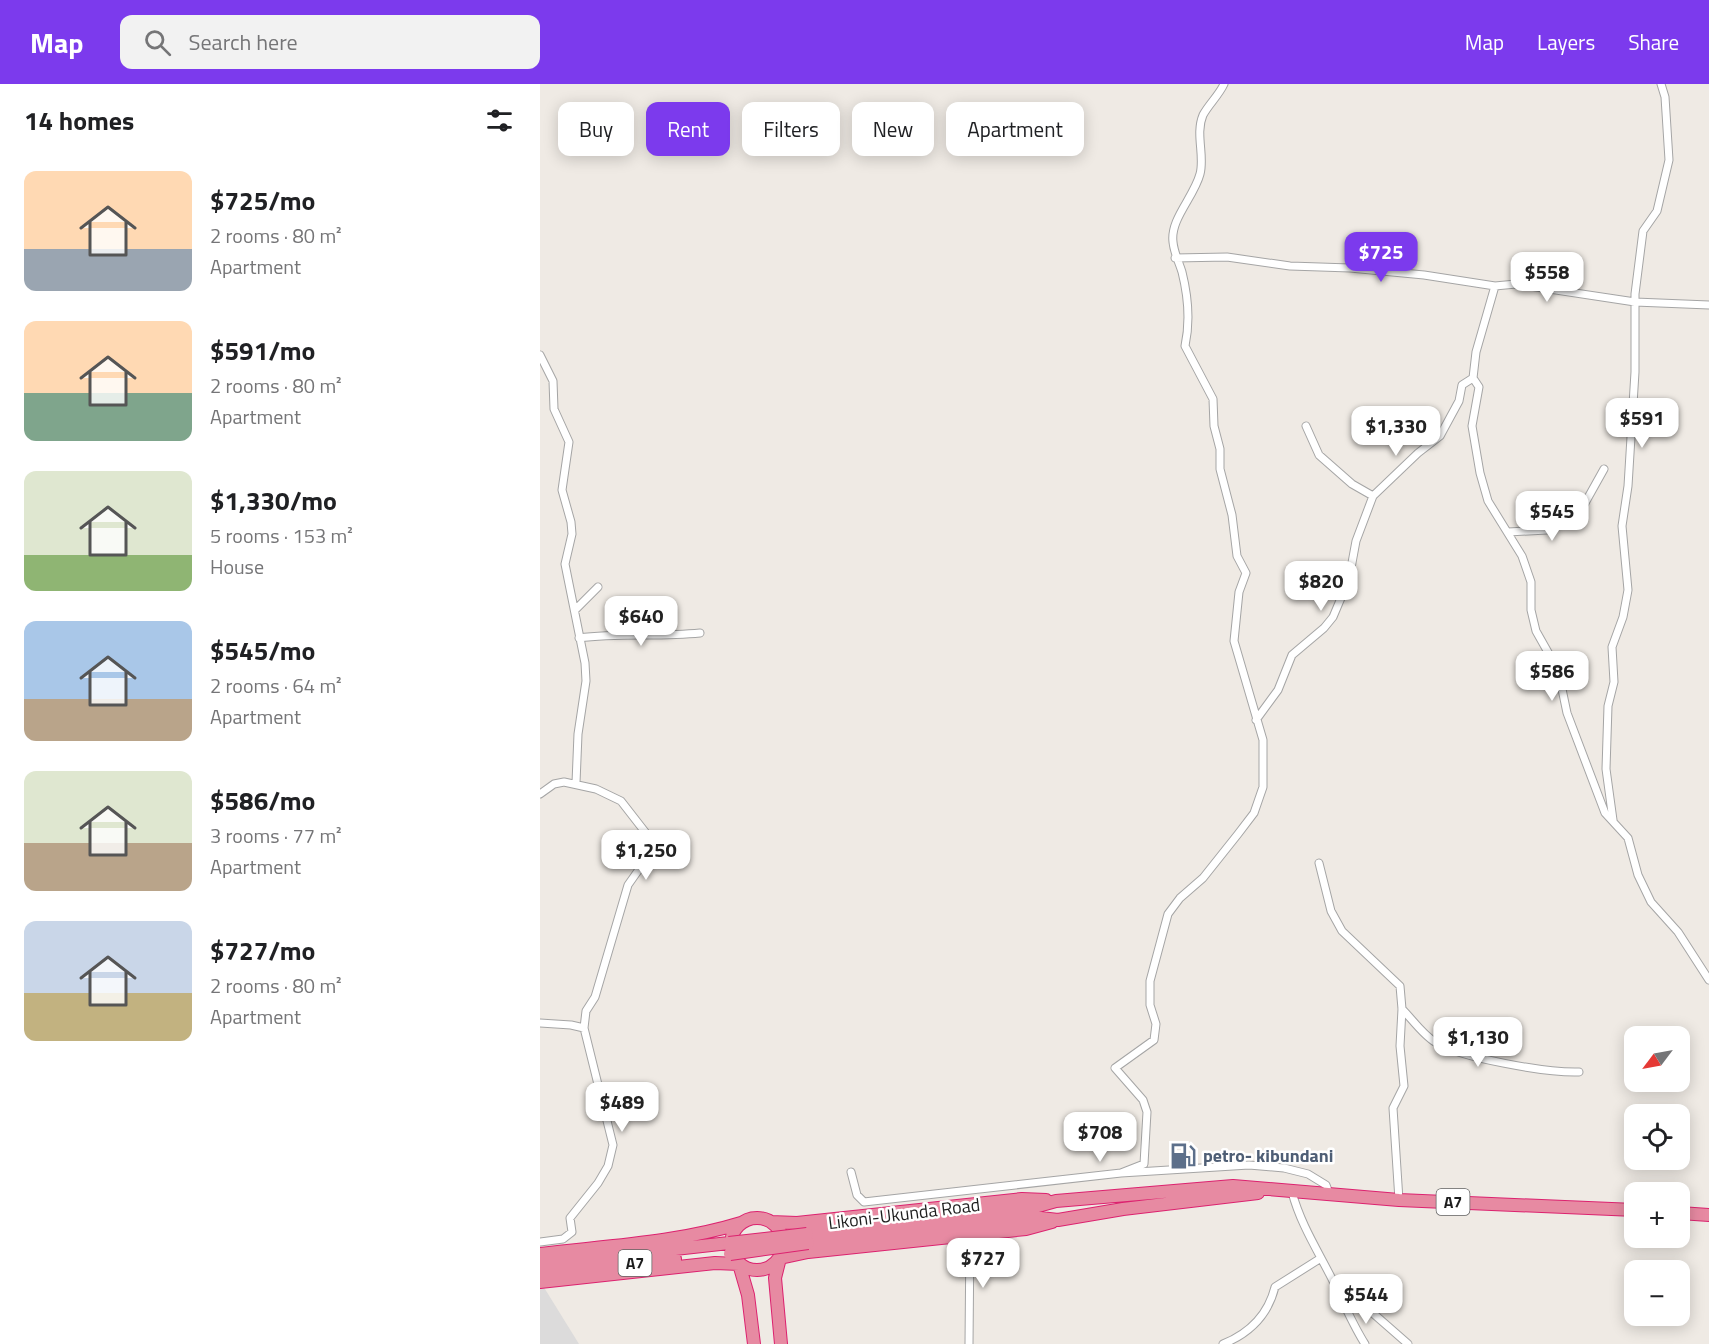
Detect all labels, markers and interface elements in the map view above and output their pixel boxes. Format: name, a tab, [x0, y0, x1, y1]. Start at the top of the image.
search box	[120, 15, 540, 69]
text: Map	[30, 21, 84, 64]
text: Search here	[189, 25, 298, 59]
icon: search	[141, 26, 174, 59]
text: Map	[1465, 26, 1504, 58]
text: Layers	[1537, 26, 1595, 58]
text: Share	[1628, 26, 1679, 58]
text: 14 homes	[24, 101, 134, 140]
chip: Buy	[558, 102, 634, 156]
chip: Rent	[646, 102, 730, 156]
chip: Filters	[742, 102, 840, 156]
chip: New	[852, 102, 934, 156]
chip: Apartment	[946, 102, 1084, 156]
icon: filters	[483, 104, 516, 137]
text: $725/mo	[210, 181, 315, 220]
icon: home	[72, 195, 144, 267]
text: 2 rooms · 80 m²	[210, 220, 342, 251]
pin: $725	[1345, 232, 1417, 283]
text: $725	[1359, 236, 1403, 267]
text: Apartment	[210, 251, 301, 282]
pin: $558	[1511, 252, 1583, 303]
text: $558	[1525, 256, 1569, 287]
text: $591/mo	[210, 331, 315, 370]
icon: home	[72, 345, 144, 417]
text: 2 rooms · 80 m²	[210, 370, 342, 401]
pin: $591	[1606, 398, 1678, 449]
text: Apartment	[210, 401, 301, 432]
text: $591	[1620, 402, 1664, 433]
pin: $1,330	[1347, 406, 1445, 457]
text: $1,330	[1365, 410, 1427, 441]
text: $1,330/mo	[210, 481, 337, 520]
pin: $545	[1516, 491, 1588, 542]
icon: home	[72, 495, 144, 567]
text: $545	[1530, 495, 1574, 526]
text: 5 rooms · 153 m²	[210, 520, 353, 551]
text: House	[210, 551, 264, 582]
pin: $820	[1285, 561, 1357, 612]
text: $820	[1299, 565, 1343, 596]
pin: $640	[605, 596, 677, 647]
text: $640	[619, 600, 663, 631]
text: $545/mo	[210, 631, 315, 670]
icon: home	[72, 645, 144, 717]
pin: $586	[1516, 651, 1588, 702]
text: $586	[1530, 655, 1574, 686]
text: 2 rooms · 64 m²	[210, 670, 342, 701]
text: Apartment	[210, 701, 301, 732]
text: $586/mo	[210, 781, 315, 820]
icon: home	[72, 795, 144, 867]
text: 3 rooms · 77 m²	[210, 820, 342, 851]
pin: $1,250	[597, 830, 695, 881]
text: $1,250	[615, 834, 677, 865]
text: Apartment	[210, 851, 301, 882]
text: $727/mo	[210, 931, 315, 970]
icon: home	[72, 945, 144, 1017]
text: 2 rooms · 80 m²	[210, 970, 342, 1001]
text: Apartment	[210, 1001, 301, 1032]
pin: $1,130	[1429, 1017, 1527, 1068]
text: $1,130	[1447, 1021, 1509, 1052]
north arrow	[1624, 1026, 1690, 1092]
map controls	[1624, 1026, 1690, 1326]
pin: $489	[586, 1082, 658, 1133]
text: $489	[600, 1086, 644, 1117]
button: locate	[1624, 1104, 1690, 1170]
pin: $708	[1064, 1112, 1136, 1163]
text: $708	[1078, 1116, 1122, 1147]
fuel station icon: petro- kibundani	[1168, 1141, 1198, 1171]
place label: petro- kibundani	[1203, 1142, 1333, 1169]
button: +	[1624, 1182, 1690, 1248]
road number: A7	[1436, 1189, 1470, 1215]
street label: Likoni-Ukunda Road	[826, 1191, 981, 1236]
pin: $727	[947, 1238, 1019, 1289]
text: $727	[961, 1242, 1005, 1273]
road number: A7	[618, 1250, 652, 1276]
button: −	[1624, 1260, 1690, 1326]
pin: $544	[1330, 1274, 1402, 1325]
text: $544	[1344, 1278, 1388, 1309]

